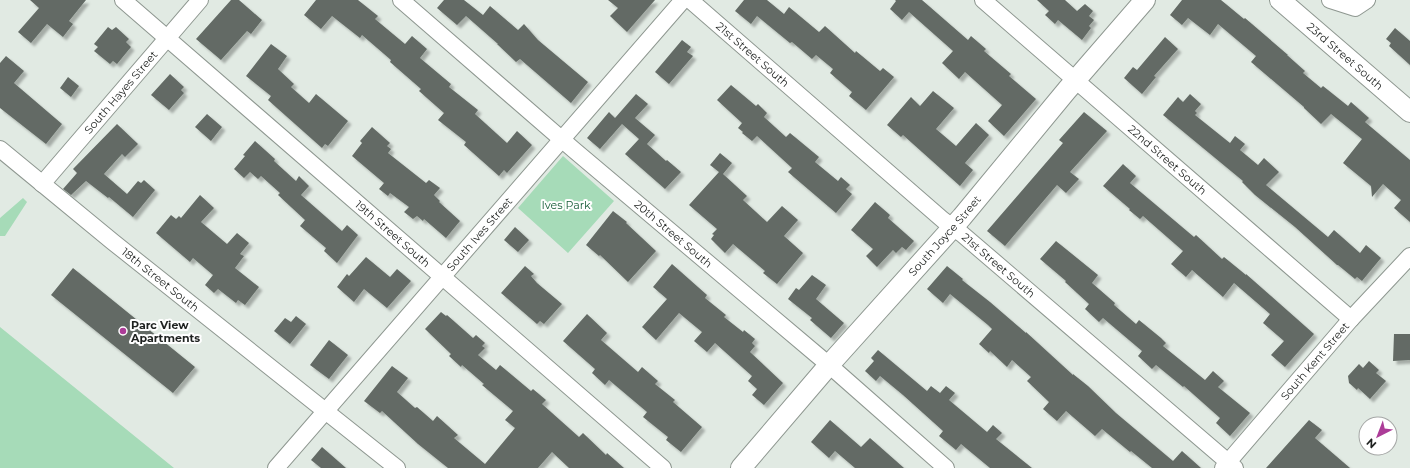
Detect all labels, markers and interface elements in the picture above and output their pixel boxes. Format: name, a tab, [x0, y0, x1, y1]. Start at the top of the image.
street label: 21st Street South	[713, 19, 792, 90]
street label: 23rd Street South	[1304, 19, 1386, 93]
street label: South Hayes Street	[81, 47, 161, 137]
street label: 22nd Street South	[1125, 122, 1210, 198]
street label: South Joyce Street	[905, 192, 984, 279]
street label: South Ives Street	[444, 194, 516, 274]
street label: 19th Street South	[352, 197, 433, 270]
street label: 20th Street South	[632, 197, 715, 271]
park label: Ives Park	[541, 198, 591, 212]
street label: 21st Street South	[959, 230, 1038, 301]
street label: 18th Street South	[119, 245, 202, 315]
place label: Parc View Apartments	[130, 318, 200, 345]
street label: South Kent Street	[1278, 319, 1353, 403]
marker: Parc View Apartments	[118, 326, 128, 336]
north arrow	[1358, 416, 1398, 456]
text: N	[1363, 435, 1379, 452]

